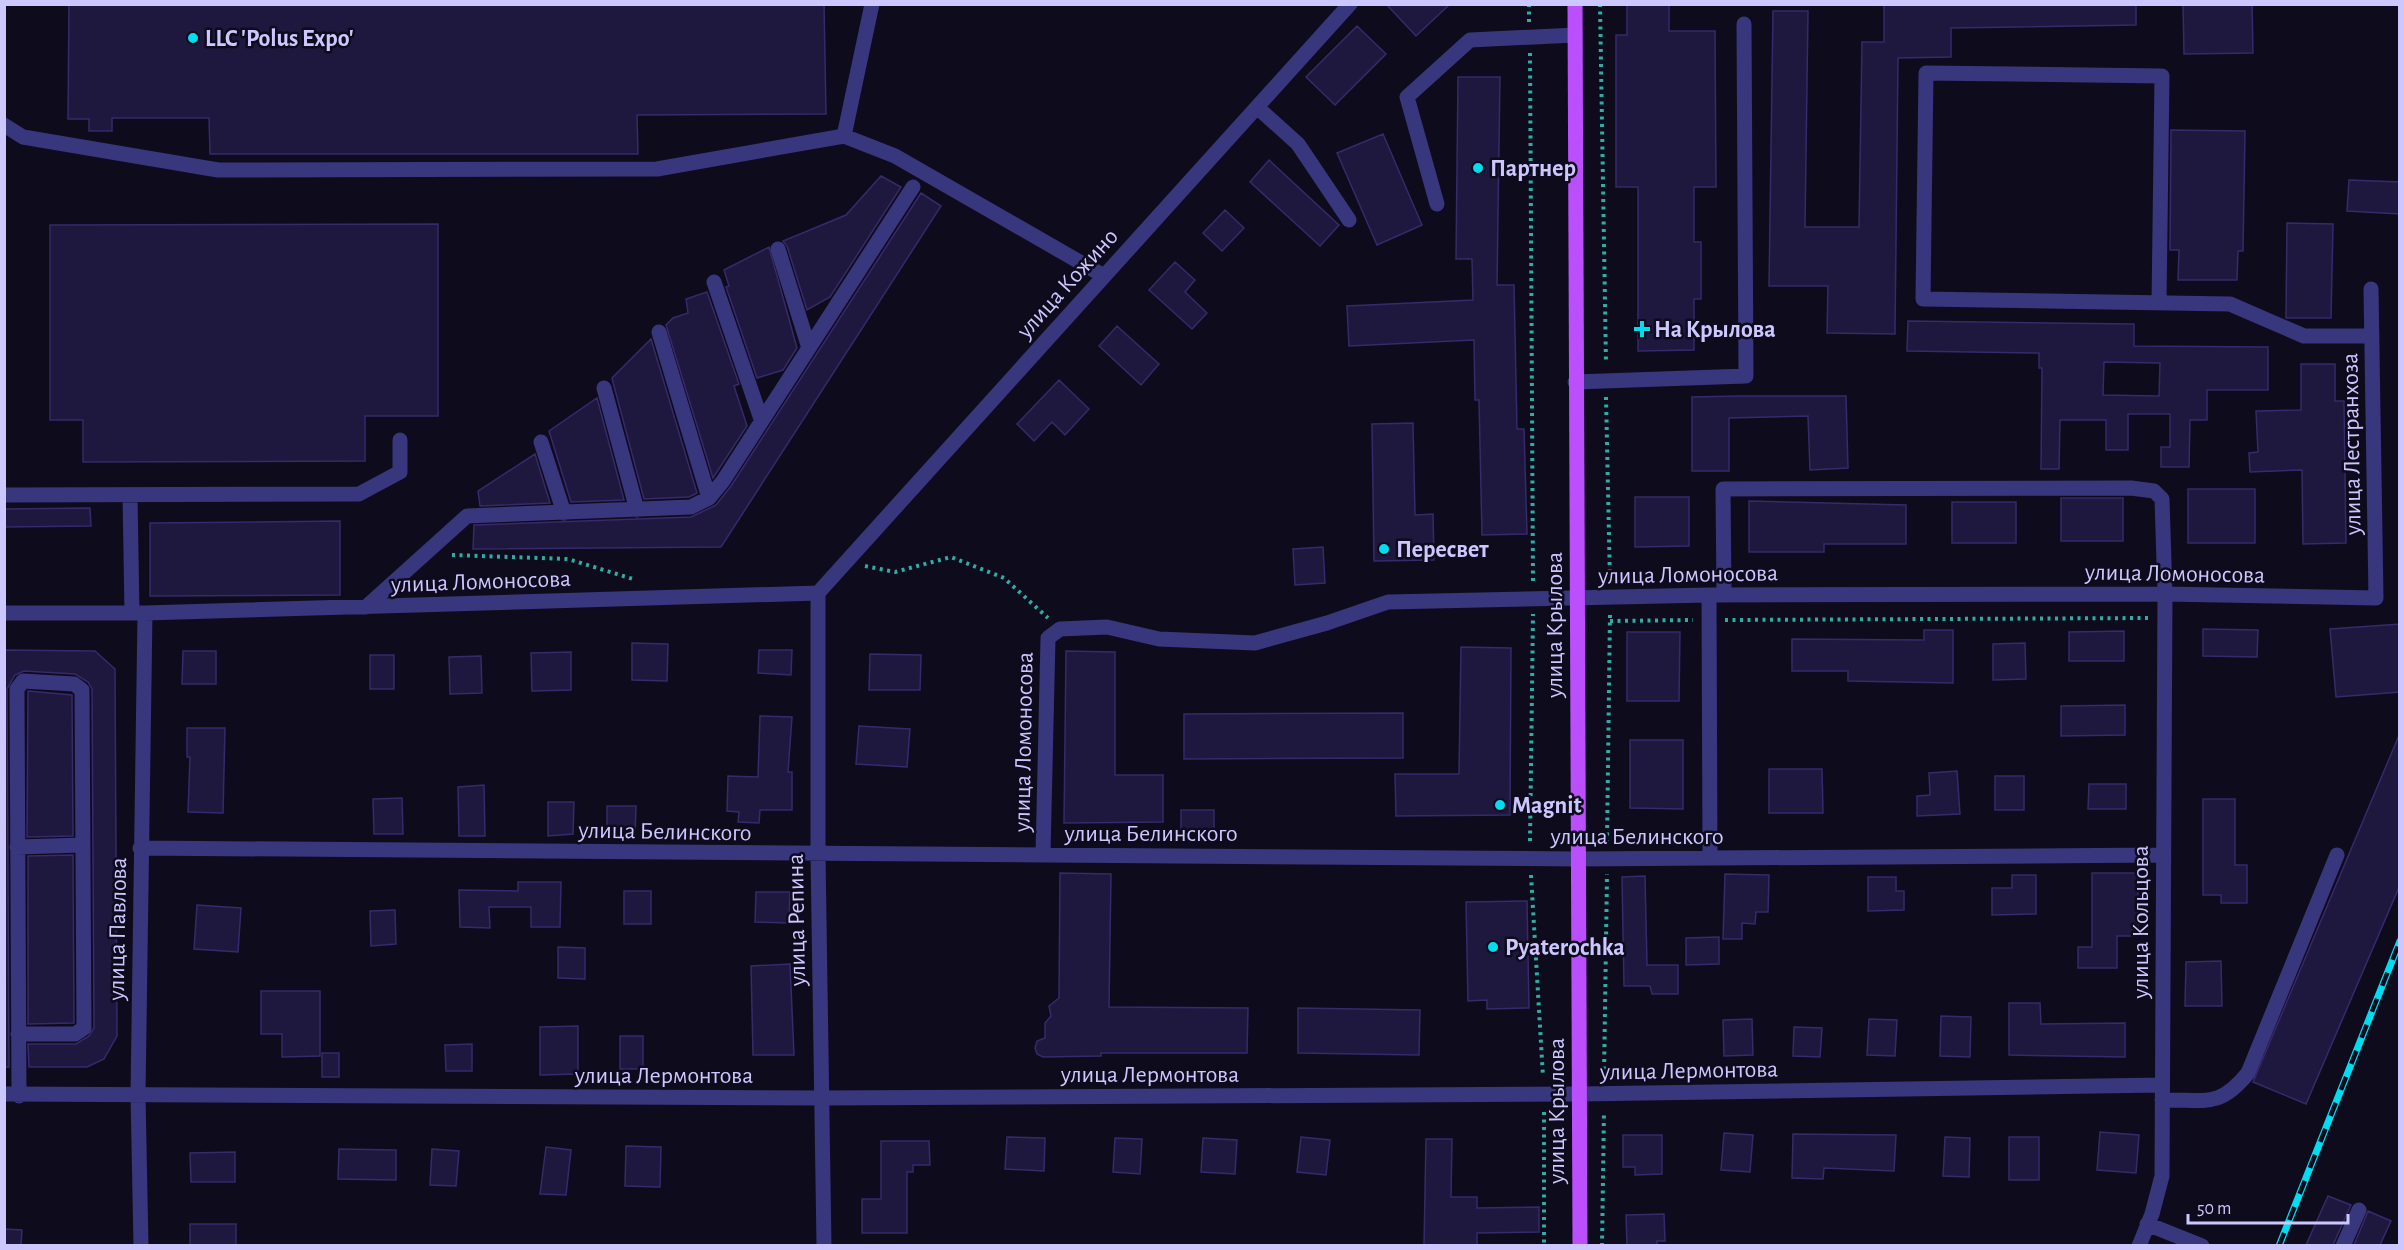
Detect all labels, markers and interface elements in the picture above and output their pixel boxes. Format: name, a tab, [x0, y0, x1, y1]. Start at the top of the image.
place label: LLC 'Polus Expo'	[205, 27, 354, 51]
marker: LLC 'Polus Expo'	[186, 31, 200, 45]
place label: Партнер	[1490, 157, 1576, 181]
marker: Партнер	[1471, 161, 1485, 175]
street label: улица Кожино	[1012, 224, 1123, 344]
place label: На Крылова	[1654, 318, 1776, 342]
marker: На Крылова	[1635, 322, 1649, 336]
street label: улица Лестранхоза	[2338, 353, 2366, 536]
place label: Пересвет	[1396, 538, 1489, 562]
marker: Пересвет	[1377, 542, 1391, 556]
street label: улица Крылова	[1543, 552, 1567, 699]
street label: улица Ломоносова	[2084, 560, 2265, 588]
street label: улица Ломоносова	[1597, 561, 1778, 589]
street label: улица Ломоносова	[390, 567, 571, 597]
street label: улица Ломоносова	[1010, 652, 1038, 833]
place label: Magnit	[1512, 794, 1582, 818]
marker: Magnit	[1493, 798, 1507, 812]
street label: улица Белинского	[577, 818, 752, 846]
street label: улица Белинского	[1063, 822, 1238, 846]
street label: улица Белинского	[1549, 825, 1724, 849]
street label: улица Кольцова	[2129, 845, 2153, 1000]
street label: улица Репина	[784, 853, 810, 987]
street label: улица Павлова	[105, 857, 131, 1002]
place label: Pyaterochka	[1505, 936, 1625, 960]
marker: Pyaterochka	[1486, 940, 1500, 954]
street label: улица Крылова	[1545, 1038, 1569, 1185]
street label: улица Лермонтова	[1599, 1057, 1778, 1085]
street label: улица Лермонтова	[1060, 1063, 1239, 1087]
street label: улица Лермонтова	[574, 1064, 753, 1088]
scale bar	[2188, 1187, 2348, 1225]
text: 50 m	[2197, 1200, 2231, 1218]

